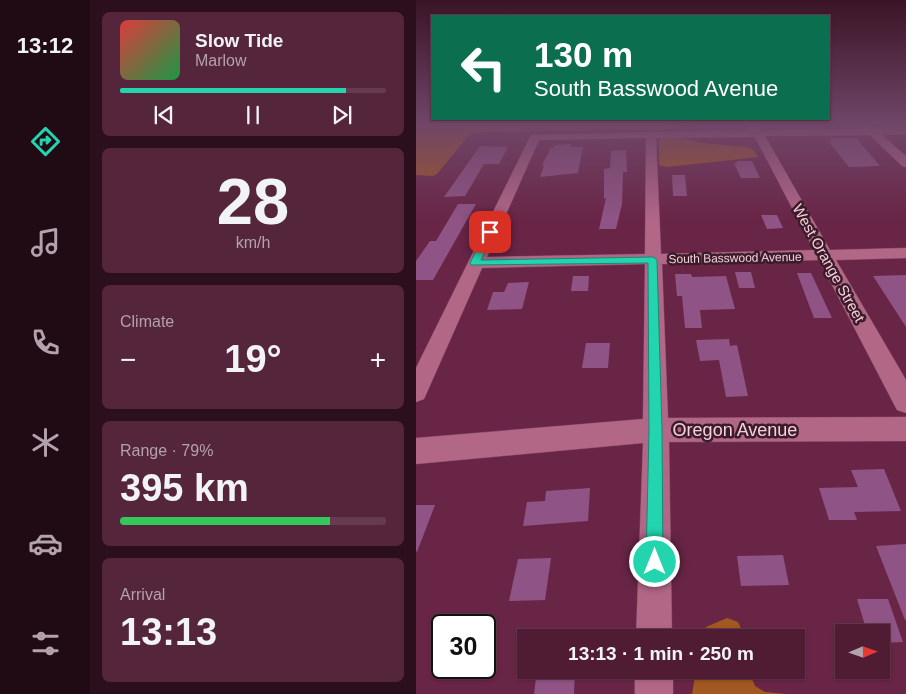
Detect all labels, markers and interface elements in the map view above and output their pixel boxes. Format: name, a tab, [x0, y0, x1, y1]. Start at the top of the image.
text: Slow Tide	[195, 30, 283, 51]
text: 13:12	[17, 33, 73, 58]
icon: left	[451, 35, 516, 100]
text: 130 m	[534, 35, 633, 74]
text: Marlow	[195, 52, 247, 69]
text: South Basswood Avenue	[534, 76, 778, 101]
icon: previous	[150, 101, 178, 129]
icon: pause	[239, 101, 267, 129]
icon: next	[328, 101, 356, 129]
icon: directions	[28, 124, 63, 159]
text: 28	[217, 165, 289, 238]
street label: West Orange Street	[789, 201, 869, 326]
pin	[469, 211, 511, 253]
icon: arrive	[476, 218, 504, 246]
icon: music	[28, 225, 63, 260]
text: km/h	[236, 234, 270, 251]
street label: South Basswood Avenue	[668, 250, 802, 266]
text: Climate	[120, 313, 174, 330]
icon: phone	[28, 325, 63, 360]
text: 19°	[224, 338, 282, 380]
text: −	[120, 344, 136, 375]
text: +	[370, 344, 386, 375]
street label: Oregon Avenue	[673, 420, 797, 440]
icon: climate	[28, 425, 63, 460]
text: Range · 79%	[120, 442, 213, 459]
text: 395 km	[120, 467, 249, 509]
icon: car	[28, 526, 63, 561]
position arrow	[628, 535, 680, 587]
text: Arrival	[120, 586, 165, 603]
text: 13:13	[120, 611, 217, 653]
speed limit sign: 30	[431, 614, 496, 679]
north arrow	[835, 624, 890, 679]
map controls	[835, 624, 890, 679]
icon: filters	[28, 626, 63, 661]
text: 13:13 · 1 min · 250 m	[568, 643, 754, 664]

